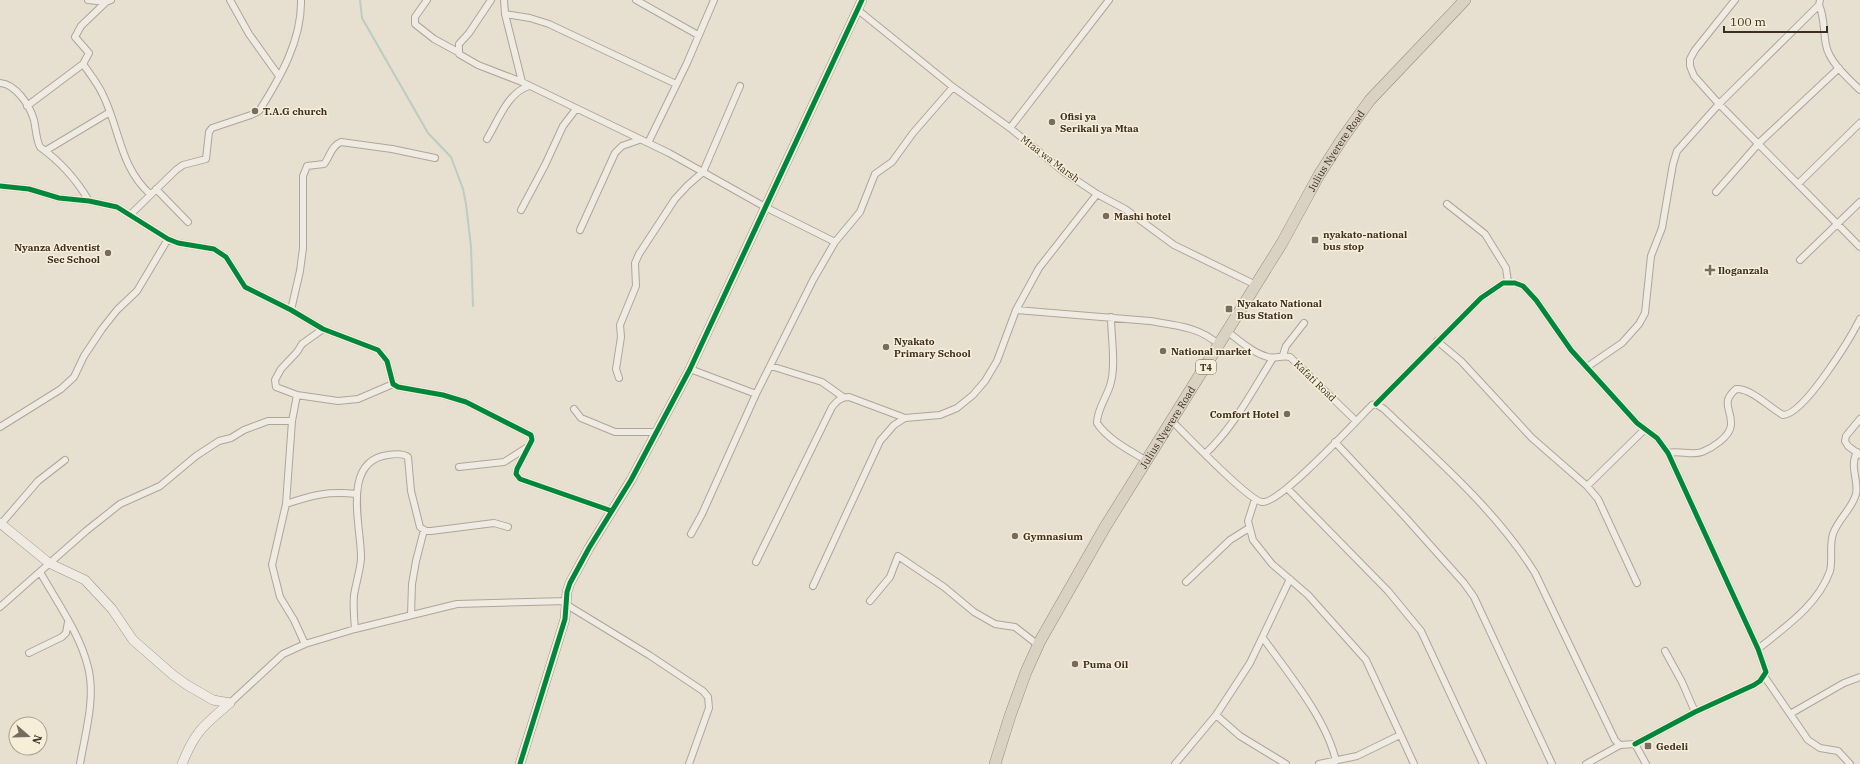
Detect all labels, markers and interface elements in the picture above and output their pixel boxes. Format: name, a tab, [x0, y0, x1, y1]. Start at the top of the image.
scale bar	[1724, 8, 1827, 34]
text: 100 m	[1730, 14, 1766, 29]
place label: T.A.G church	[263, 105, 328, 118]
marker: T.A.G church	[250, 106, 260, 116]
street label: Julius Nyerere Road	[1305, 107, 1367, 194]
place label: Ofisi ya Serikali ya Mtaa	[1060, 110, 1139, 135]
marker: Ofisi ya Serikali ya Mtaa	[1047, 117, 1057, 127]
street label: Mtaa wa Marsh	[1018, 133, 1082, 185]
place label: Mashi hotel	[1114, 210, 1171, 223]
marker: Mashi hotel	[1101, 211, 1111, 221]
place label: nyakato-national bus stop	[1323, 228, 1407, 253]
marker: nyakato-national bus stop	[1310, 235, 1320, 245]
place label: Nyanza Adventist Sec School	[14, 241, 100, 266]
marker: Nyanza Adventist Sec School	[103, 248, 113, 258]
place label: Iloganzala	[1718, 264, 1769, 277]
marker: Iloganzala	[1705, 265, 1715, 275]
place label: Nyakato National Bus Station	[1237, 297, 1322, 322]
marker: Nyakato National Bus Station	[1224, 304, 1234, 314]
place label: Nyakato Primary School	[894, 335, 971, 360]
marker: Nyakato Primary School	[881, 342, 891, 352]
place label: National market	[1171, 345, 1251, 358]
marker: National market	[1158, 346, 1168, 356]
street label: Kafati Road	[1291, 358, 1339, 404]
road number: T4	[1196, 360, 1216, 374]
street label: Julius Nyerere Road	[1137, 384, 1198, 471]
place label: Comfort Hotel	[1210, 408, 1279, 421]
marker: Comfort Hotel	[1282, 409, 1292, 419]
place label: Gymnasium	[1023, 530, 1083, 543]
marker: Gymnasium	[1010, 531, 1020, 541]
place label: Puma Oil	[1083, 658, 1128, 671]
marker: Puma Oil	[1070, 659, 1080, 669]
north arrow	[8, 716, 48, 756]
text: N	[29, 733, 45, 746]
place label: Gedeli	[1656, 740, 1689, 753]
marker: Gedeli	[1643, 741, 1653, 751]

